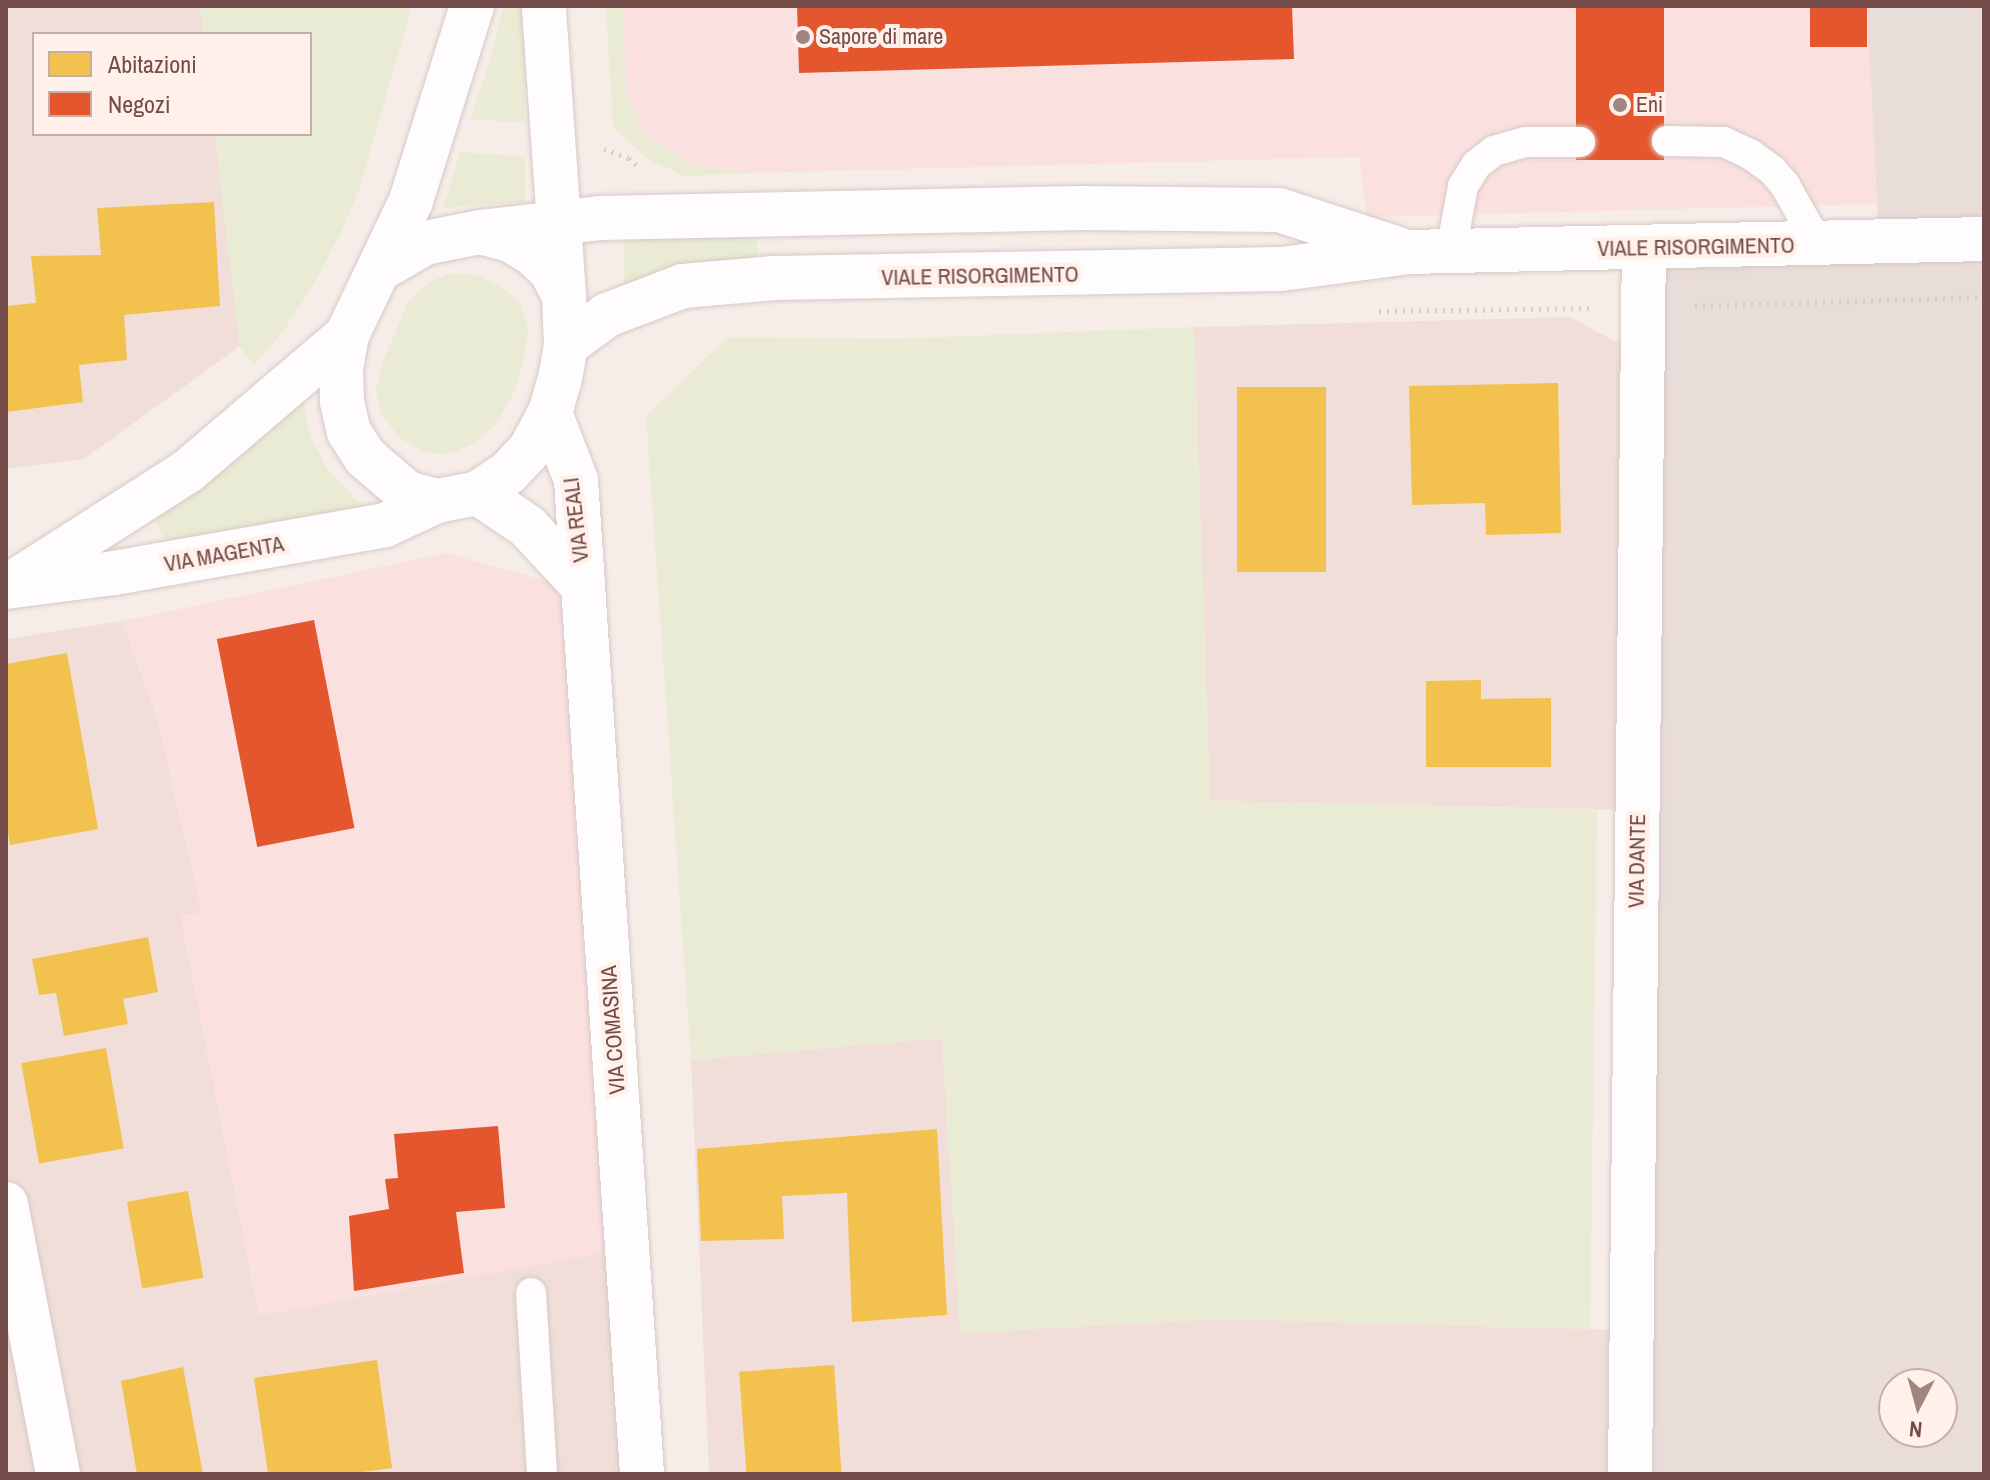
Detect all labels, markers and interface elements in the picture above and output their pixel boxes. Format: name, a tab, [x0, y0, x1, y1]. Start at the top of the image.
place label: Sapore di mare	[819, 24, 943, 50]
marker: Sapore di mare	[794, 28, 812, 46]
legend	[32, 32, 312, 136]
text: Abitazioni	[108, 48, 197, 80]
text: Negozi	[108, 88, 170, 120]
place label: Eni	[1636, 92, 1663, 118]
marker: Eni	[1611, 96, 1629, 114]
street label: VIALE RISORGIMENTO	[1597, 232, 1795, 262]
street label: VIALE RISORGIMENTO	[881, 261, 1079, 291]
street label: VIA REALI	[558, 476, 594, 564]
street label: VIA MAGENTA	[162, 530, 286, 578]
street label: VIA DANTE	[1623, 813, 1651, 909]
street label: VIA COMASINA	[595, 964, 631, 1096]
north arrow	[1878, 1368, 1958, 1448]
text: N	[1908, 1414, 1924, 1445]

